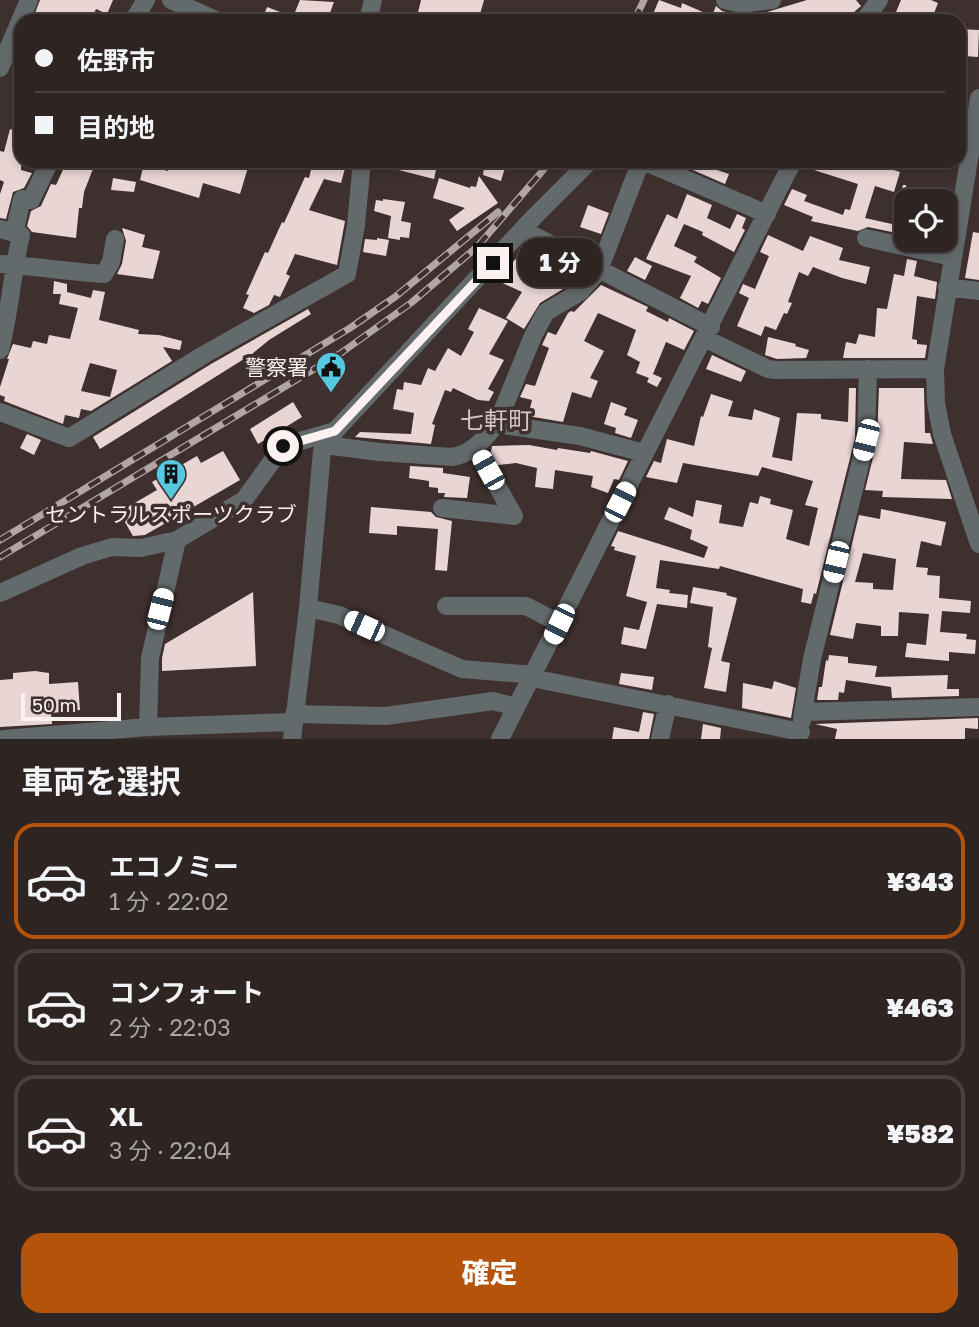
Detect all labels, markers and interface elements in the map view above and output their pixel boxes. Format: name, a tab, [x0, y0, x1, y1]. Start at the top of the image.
text: 佐野市	[77, 45, 155, 76]
text: 目的地	[77, 112, 155, 143]
map controls	[894, 189, 957, 252]
button: locate	[894, 189, 957, 252]
callout: 1 分	[518, 238, 602, 288]
route end	[477, 247, 509, 279]
text: 1 分	[540, 248, 580, 276]
public building icon: 警察署	[314, 350, 348, 394]
place label: 警察署	[245, 354, 308, 380]
district label: 七軒町	[460, 405, 532, 434]
car	[851, 417, 882, 463]
route start	[267, 430, 299, 462]
car	[469, 447, 508, 493]
building icon: セントラルスポーツクラブ	[154, 457, 188, 501]
car	[602, 479, 639, 525]
place label: セントラルスポーツクラブ	[45, 501, 297, 527]
car	[822, 539, 851, 585]
car	[145, 586, 176, 632]
car	[541, 601, 578, 647]
car	[341, 608, 388, 644]
scale bar	[21, 690, 121, 722]
text: 50 m	[32, 693, 76, 716]
text: 車両を選択	[21, 762, 181, 800]
icon: car	[25, 850, 88, 913]
text: エコノミー	[109, 851, 239, 882]
text: ¥343	[886, 866, 954, 897]
text: 1 分 · 22:02	[109, 887, 229, 915]
icon: car	[25, 976, 88, 1039]
text: コンフォート	[109, 977, 264, 1008]
text: ¥463	[886, 992, 954, 1023]
text: 2 分 · 22:03	[109, 1013, 231, 1041]
text: XL	[109, 1101, 143, 1132]
icon: car	[25, 1102, 88, 1165]
text: ¥582	[886, 1118, 954, 1149]
text: 3 分 · 22:04	[109, 1136, 231, 1164]
button: 確定	[21, 1233, 958, 1313]

